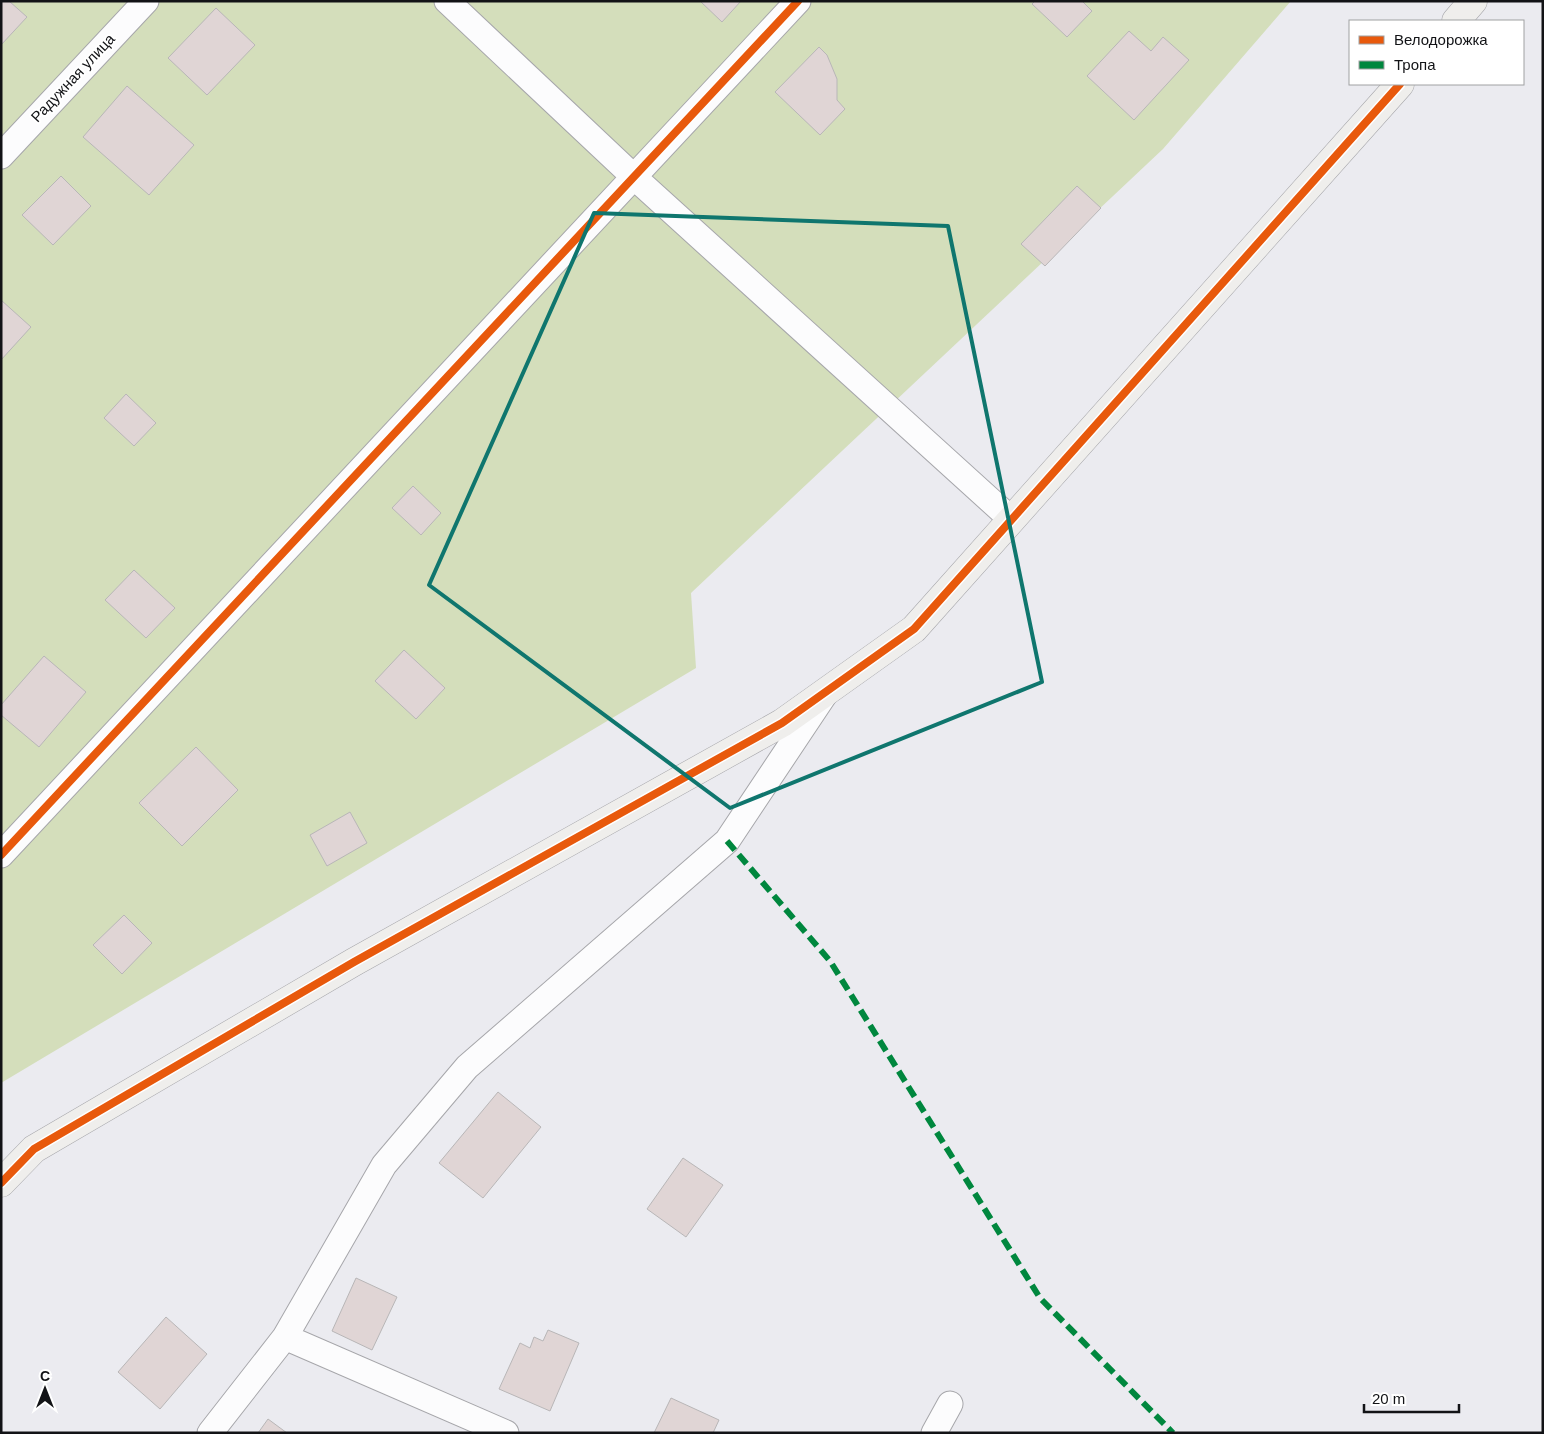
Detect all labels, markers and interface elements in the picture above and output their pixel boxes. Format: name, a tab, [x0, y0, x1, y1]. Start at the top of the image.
legend	[1349, 20, 1524, 85]
street label: Радужная улица	[27, 30, 118, 125]
text: Велодорожка	[1394, 31, 1488, 48]
text: Тропа	[1394, 56, 1436, 73]
north arrow	[20, 1364, 70, 1414]
text: С	[40, 1368, 50, 1384]
scale bar	[1364, 1382, 1459, 1414]
text: 20 m	[1372, 1390, 1405, 1407]

